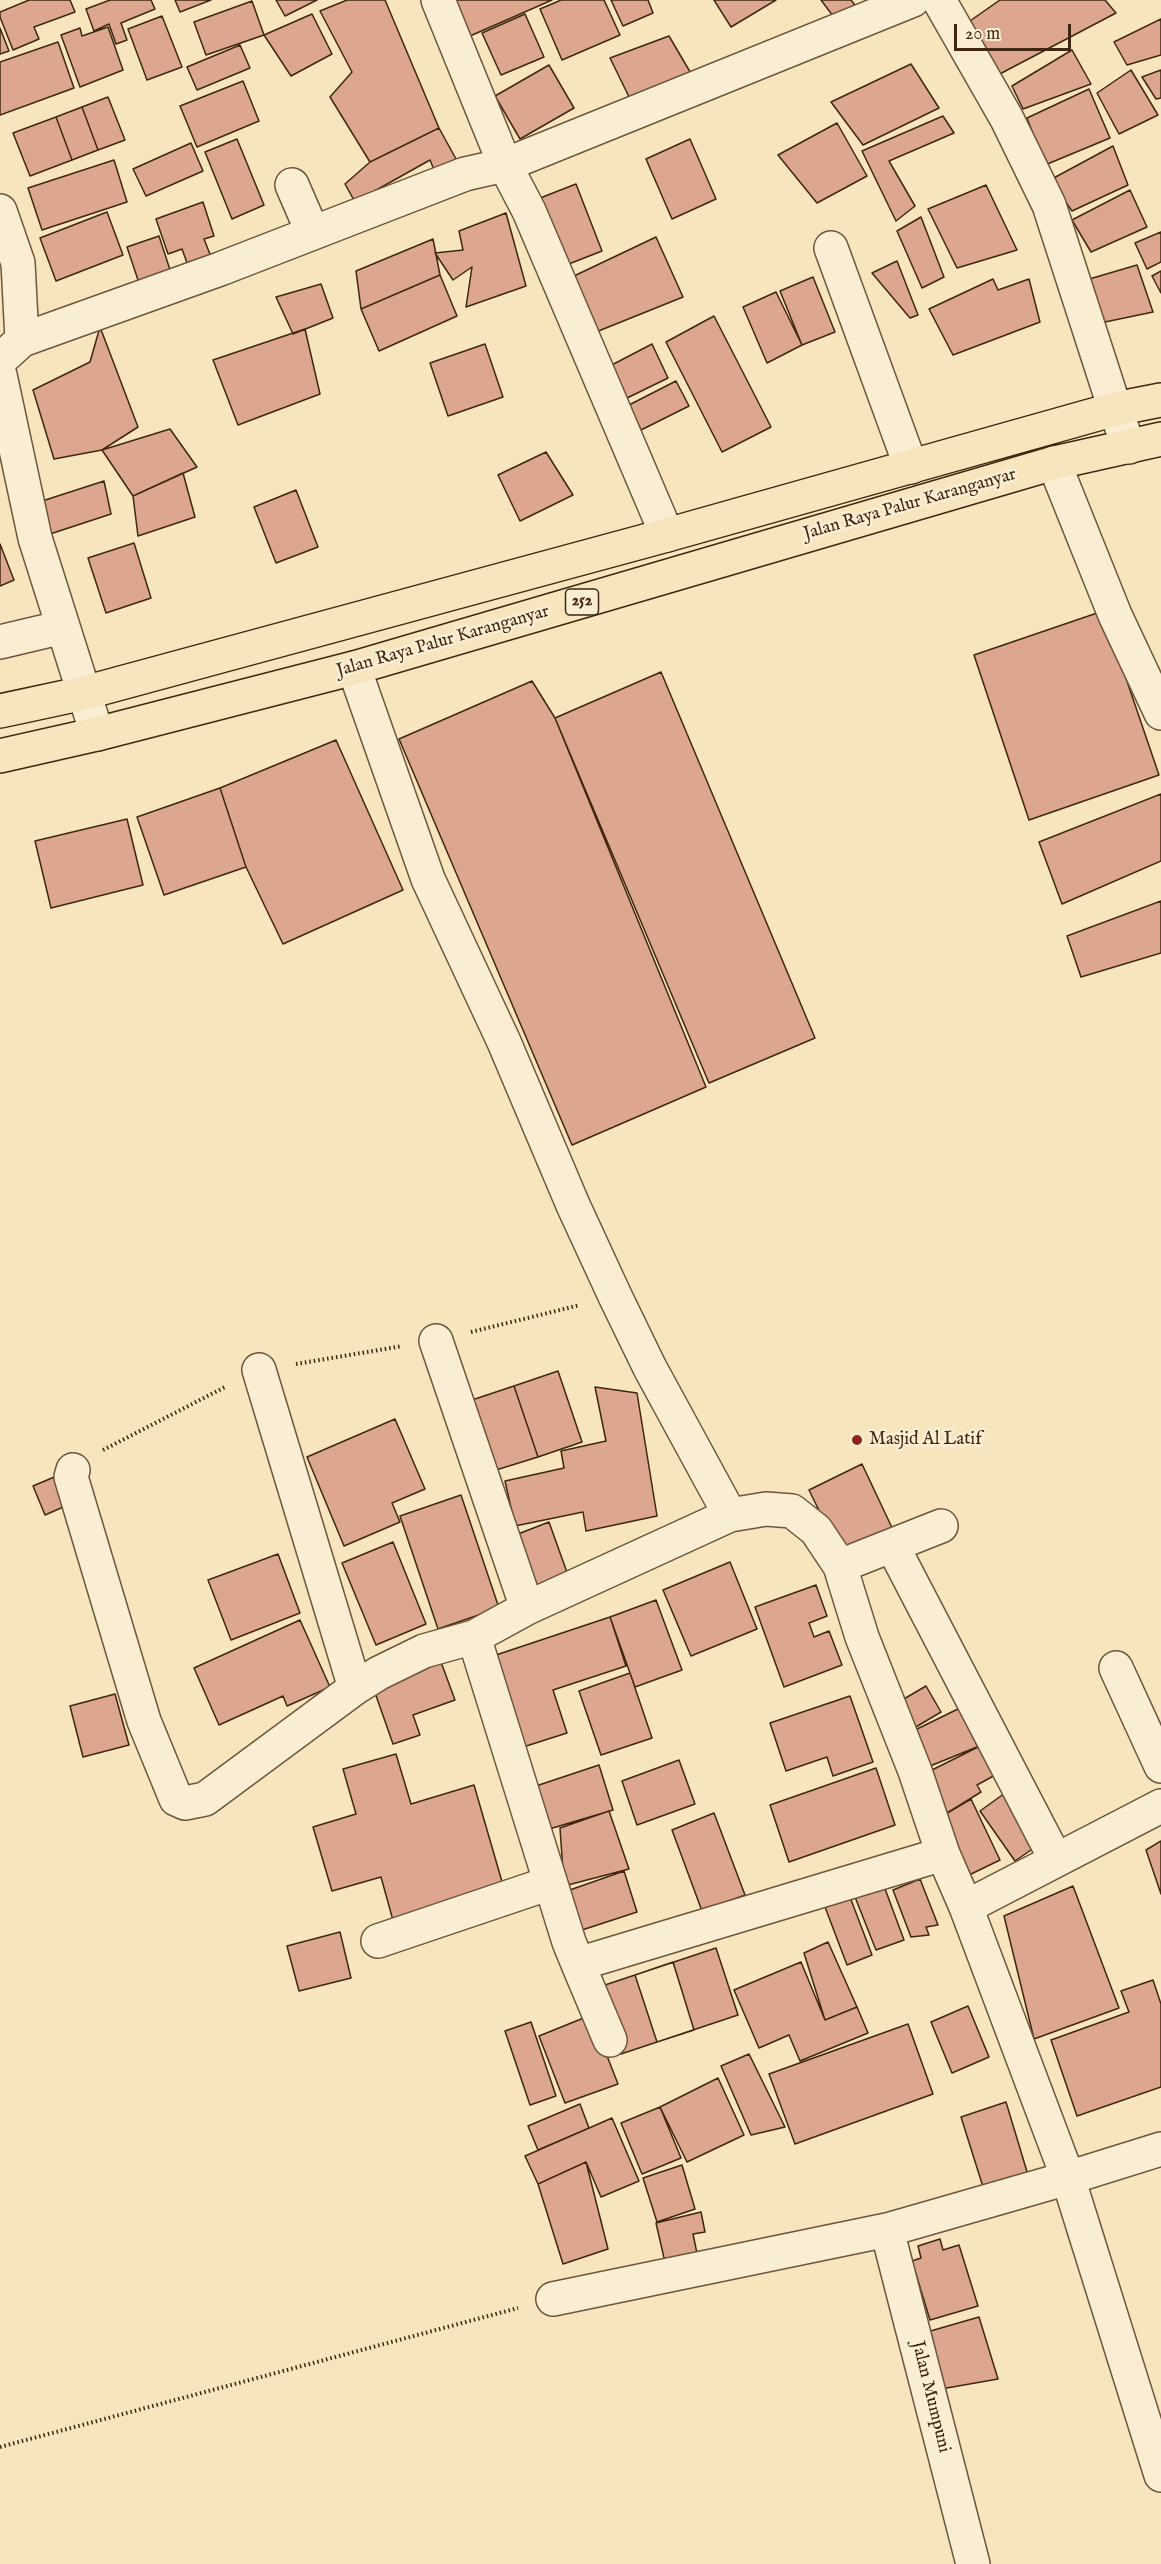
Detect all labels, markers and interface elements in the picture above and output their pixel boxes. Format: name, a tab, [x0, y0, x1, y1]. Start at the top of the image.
scale bar	[957, 12, 1074, 50]
text: 20 m	[965, 23, 1000, 46]
street label: Jalan Raya Palur Karanganyar	[801, 464, 1019, 546]
road number: 252	[566, 589, 598, 615]
street label: Jalan Raya Palur Karanganyar	[334, 601, 552, 683]
place label: Masjid Al Latif	[869, 1429, 982, 1451]
marker: Masjid Al Latif	[850, 1433, 864, 1447]
street label: Jalan Mumpuni	[906, 2339, 954, 2455]

